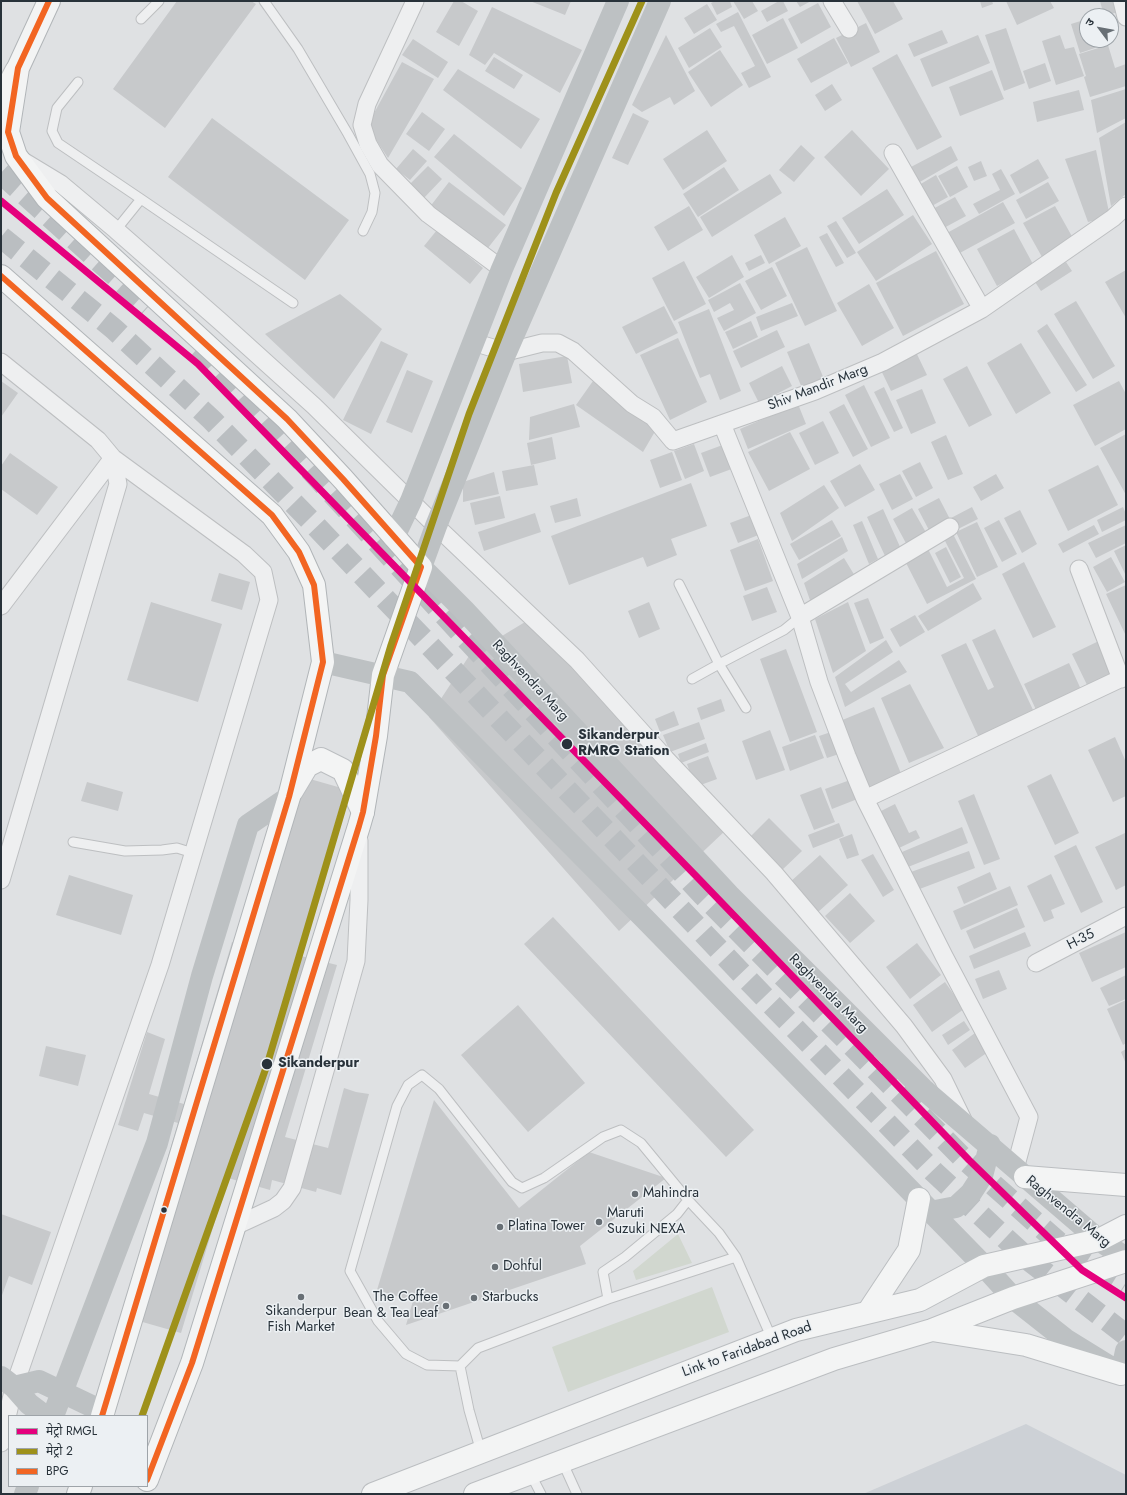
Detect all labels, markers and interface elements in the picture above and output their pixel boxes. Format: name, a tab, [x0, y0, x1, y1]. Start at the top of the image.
north arrow	[1079, 8, 1119, 48]
text: उ	[1081, 15, 1098, 29]
street label: Shiv Mandir Marg	[766, 361, 870, 415]
street label: Raghvendra Marg	[488, 637, 572, 725]
place label: Sikanderpur RMRG Station	[578, 728, 670, 760]
marker: Sikanderpur RMRG Station	[560, 737, 574, 751]
street label: H-35	[1064, 926, 1098, 954]
street label: Raghvendra Marg	[785, 951, 871, 1037]
place label: Sikanderpur	[278, 1056, 359, 1072]
marker: Sikanderpur	[260, 1057, 274, 1071]
street label: Raghvendra Marg	[1022, 1173, 1114, 1251]
place label: Mahindra	[643, 1186, 699, 1202]
marker: Mahindra	[630, 1189, 640, 1199]
unlabelled marker	[159, 1205, 169, 1215]
place label: Maruti Suzuki NEXA	[607, 1206, 685, 1238]
marker: Maruti Suzuki NEXA	[594, 1217, 604, 1227]
place label: Platina Tower	[508, 1219, 585, 1235]
marker: Platina Tower	[495, 1222, 505, 1232]
place label: Dohful	[503, 1259, 542, 1275]
marker: Dohful	[490, 1262, 500, 1272]
place label: The Coffee Bean & Tea Leaf	[344, 1290, 438, 1322]
place label: Starbucks	[482, 1290, 538, 1306]
marker: Sikanderpur Fish Market	[296, 1292, 306, 1302]
marker: Starbucks	[469, 1293, 479, 1303]
marker: The Coffee Bean & Tea Leaf	[441, 1301, 451, 1311]
place label: Sikanderpur Fish Market	[265, 1304, 337, 1336]
street label: Link to Faridabad Road	[680, 1319, 814, 1381]
legend	[8, 1415, 148, 1487]
text: मेट्रो RMGL	[46, 1422, 97, 1440]
text: मेट्रो 2	[46, 1442, 73, 1460]
text: BPG	[46, 1462, 69, 1480]

